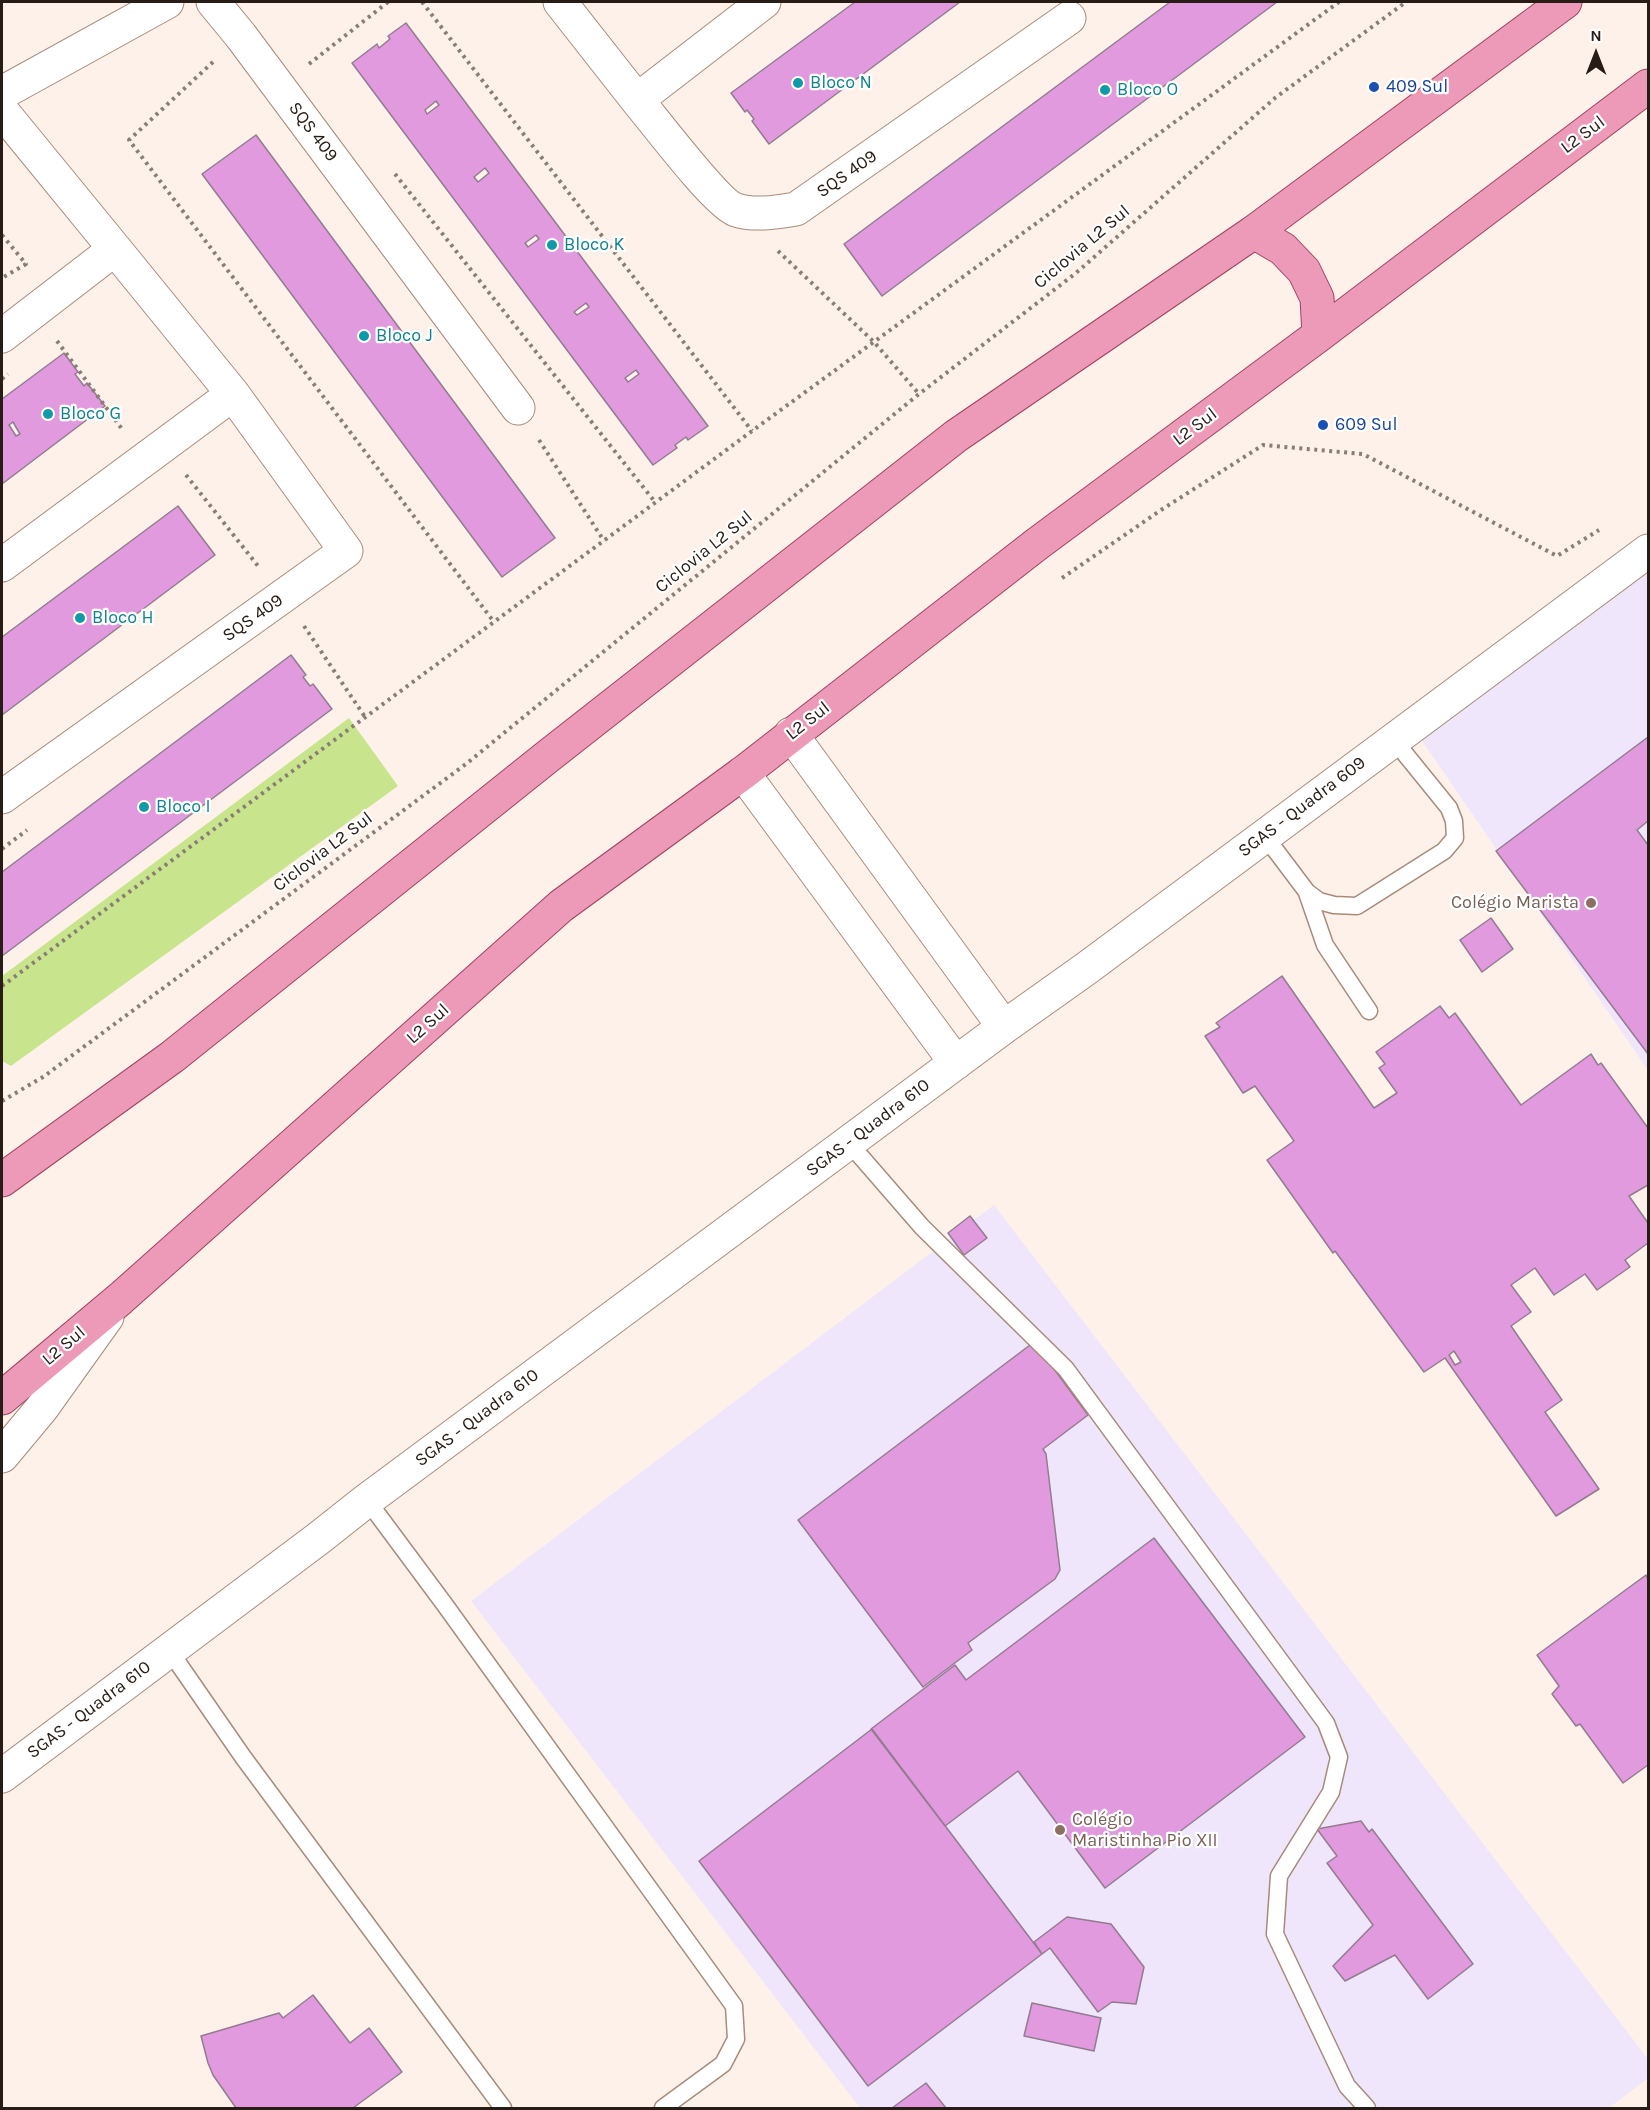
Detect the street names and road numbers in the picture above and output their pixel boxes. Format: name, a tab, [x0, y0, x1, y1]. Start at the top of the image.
street label: SQS 409	[284, 98, 342, 166]
street label: L2 Sul	[1557, 111, 1609, 159]
street label: SQS 409	[813, 145, 881, 203]
street label: Ciclovia L2 Sul	[1029, 200, 1135, 294]
street label: L2 Sul	[1169, 403, 1221, 451]
street label: Ciclovia L2 Sul	[651, 506, 757, 598]
street label: SQS 409	[219, 589, 287, 647]
street label: L2 Sul	[782, 697, 834, 745]
street label: SGAS - Quadra 609	[1234, 752, 1370, 862]
street label: Ciclovia L2 Sul	[269, 808, 377, 896]
street label: L2 Sul	[402, 999, 454, 1049]
street label: SGAS - Quadra 610	[802, 1074, 934, 1182]
street label: L2 Sul	[38, 1322, 90, 1370]
street label: SGAS - Quadra 610	[411, 1364, 543, 1472]
street label: SGAS - Quadra 610	[23, 1656, 155, 1764]

